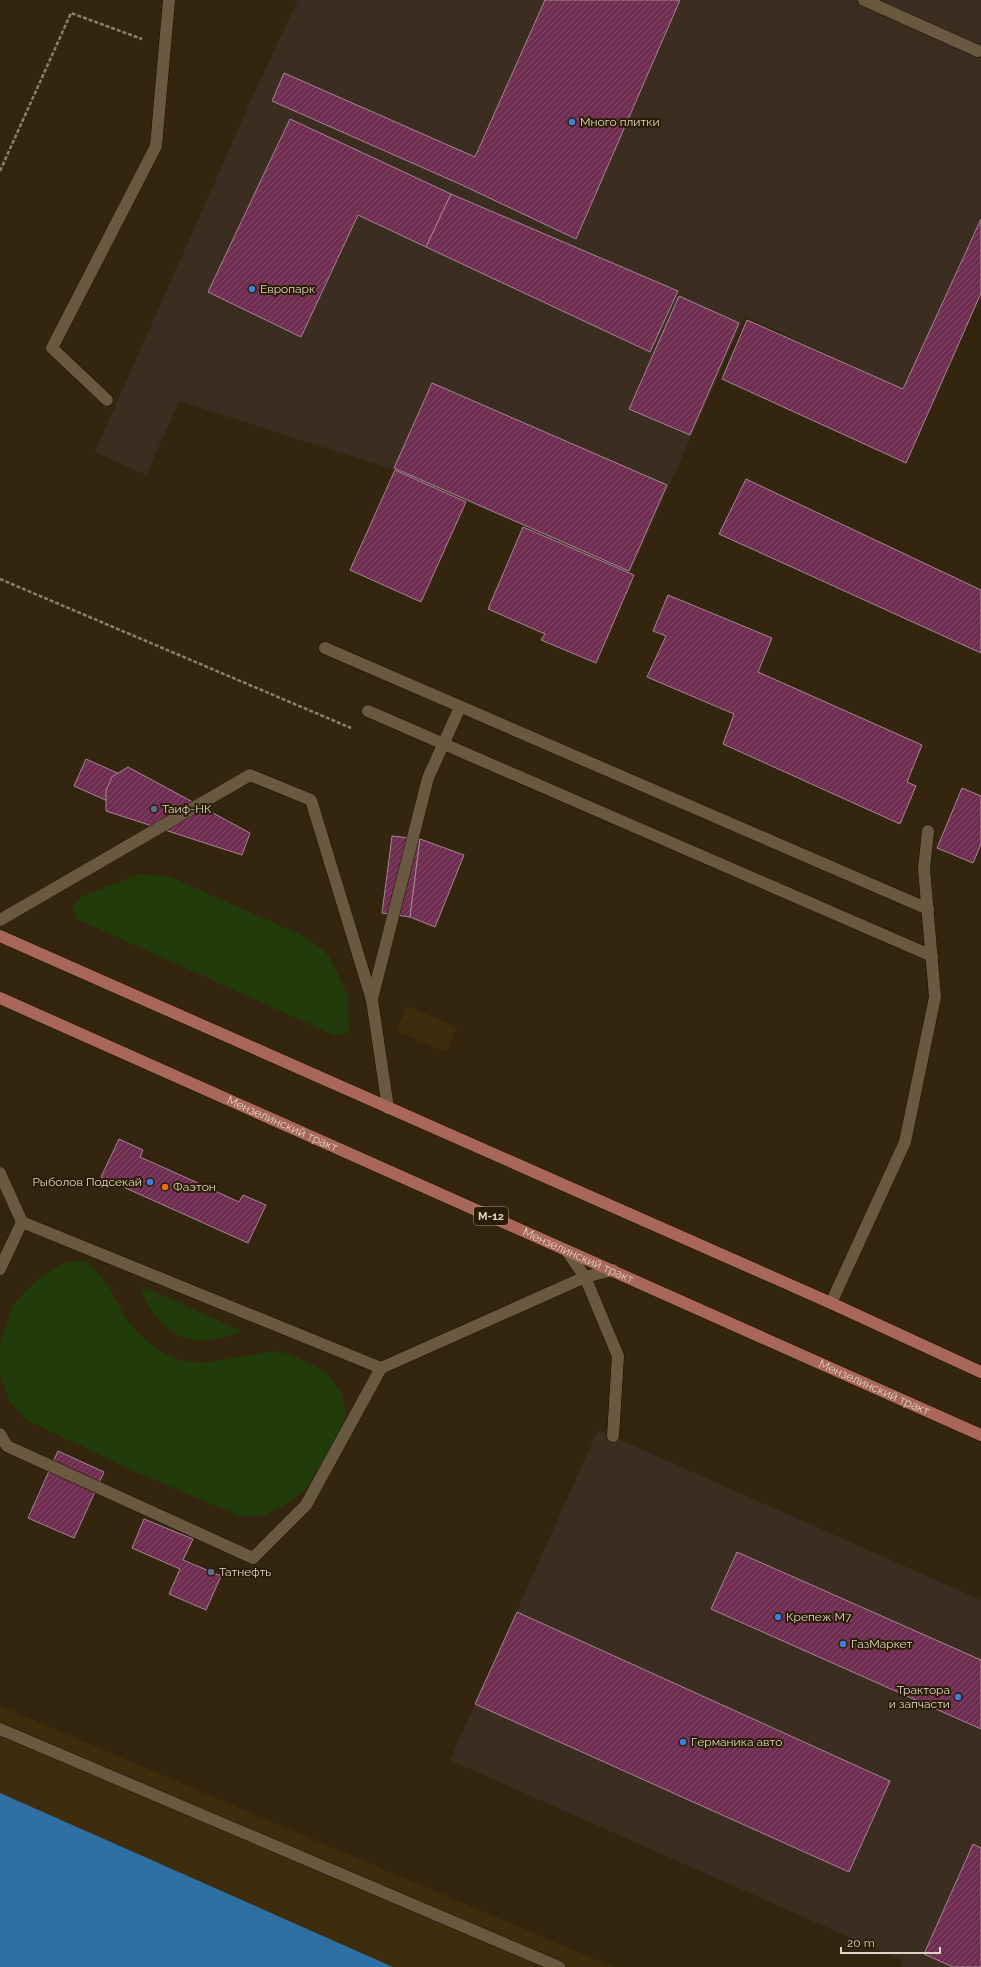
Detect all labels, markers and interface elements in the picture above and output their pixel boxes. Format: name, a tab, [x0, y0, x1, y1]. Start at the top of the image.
place label: Много плитки	[580, 115, 660, 129]
marker: Много плитки	[567, 117, 577, 127]
place label: Европарк	[260, 282, 315, 296]
marker: Европарк	[247, 284, 257, 294]
place label: Таиф-НК	[162, 802, 212, 816]
marker: Таиф-НК	[149, 804, 159, 814]
street label: Мензелинский тракт	[225, 1093, 340, 1155]
place label: Рыболов Подсекай	[32, 1175, 142, 1189]
marker: Рыболов Подсекай	[145, 1177, 155, 1187]
place label: Фаэтон	[173, 1180, 216, 1194]
marker: Фаэтон	[160, 1182, 170, 1192]
road number: М-12	[474, 1207, 508, 1225]
street label: Мензелинский тракт	[521, 1225, 636, 1286]
street label: Мензелинский тракт	[817, 1357, 932, 1418]
place label: Татнефть	[219, 1565, 271, 1579]
marker: Татнефть	[206, 1567, 216, 1577]
place label: Крепеж М7	[786, 1610, 852, 1624]
marker: Крепеж М7	[773, 1612, 783, 1622]
place label: ГазМаркет	[851, 1637, 913, 1651]
marker: ГазМаркет	[838, 1639, 848, 1649]
place label: Трактора и запчасти	[889, 1683, 950, 1711]
marker: Трактора и запчасти	[953, 1692, 963, 1702]
place label: Германика авто	[691, 1735, 782, 1749]
marker: Германика авто	[678, 1737, 688, 1747]
scale bar	[841, 1929, 940, 1955]
text: 20 m	[847, 1936, 875, 1950]

